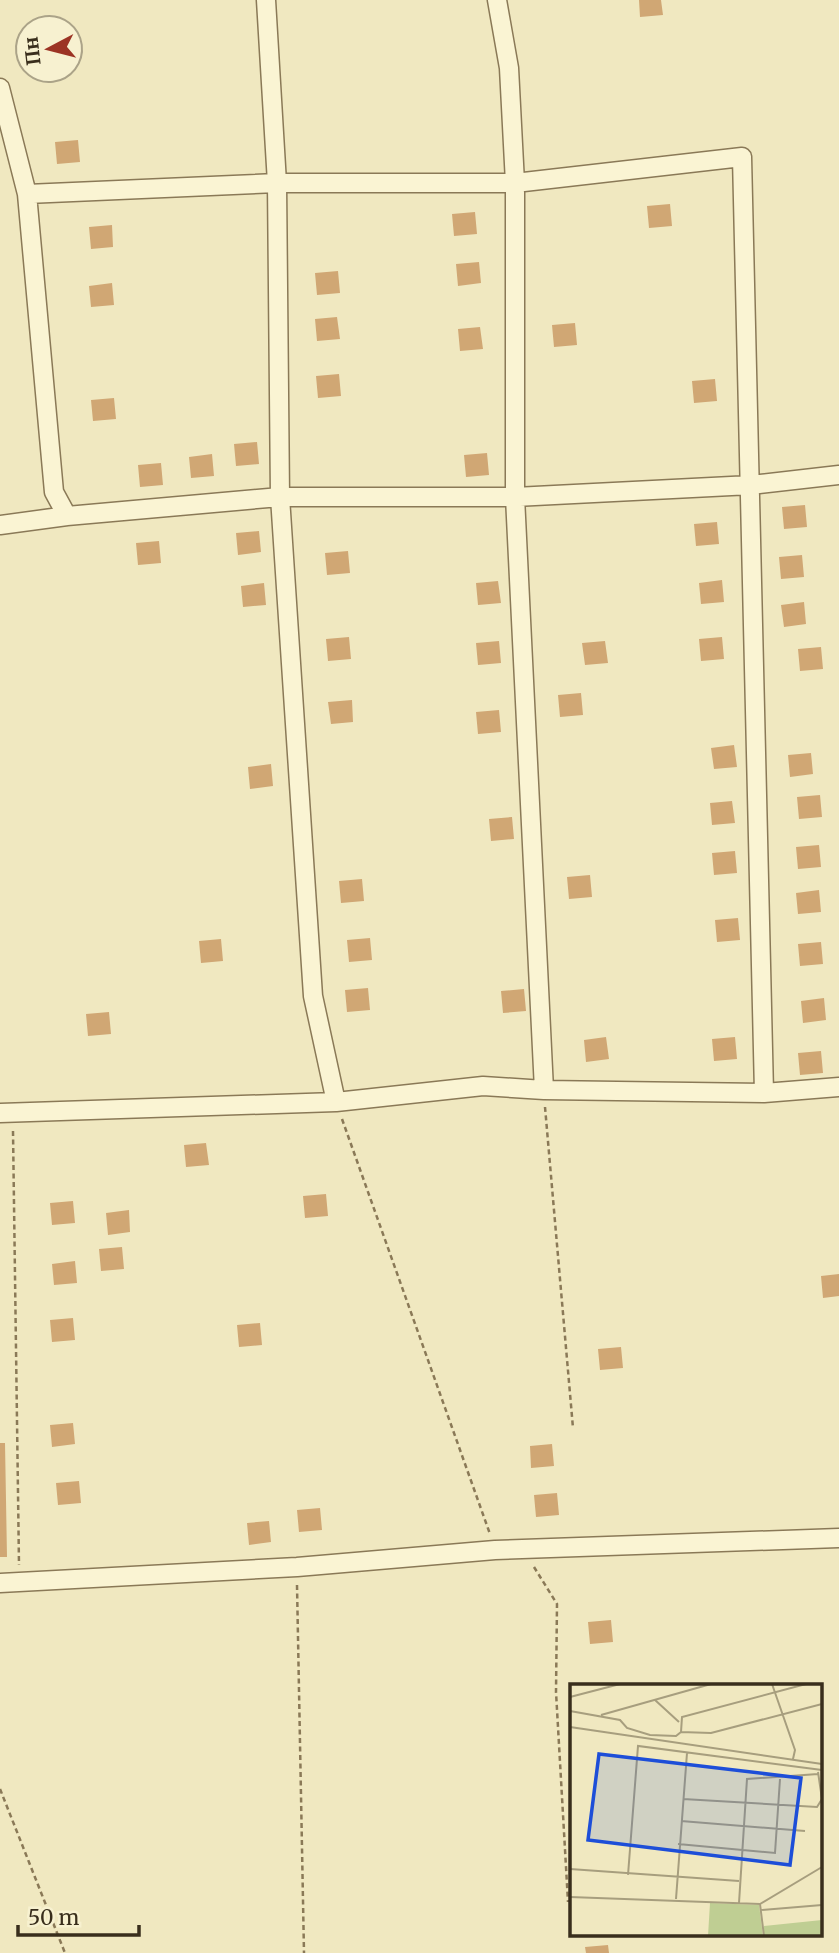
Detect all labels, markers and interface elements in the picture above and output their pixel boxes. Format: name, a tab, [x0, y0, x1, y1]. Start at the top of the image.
north arrow	[14, 14, 84, 84]
text: Пн	[18, 35, 46, 67]
inset map	[570, 1684, 822, 1936]
scale bar	[18, 1894, 138, 1938]
text: 50 m	[28, 1904, 79, 1931]

